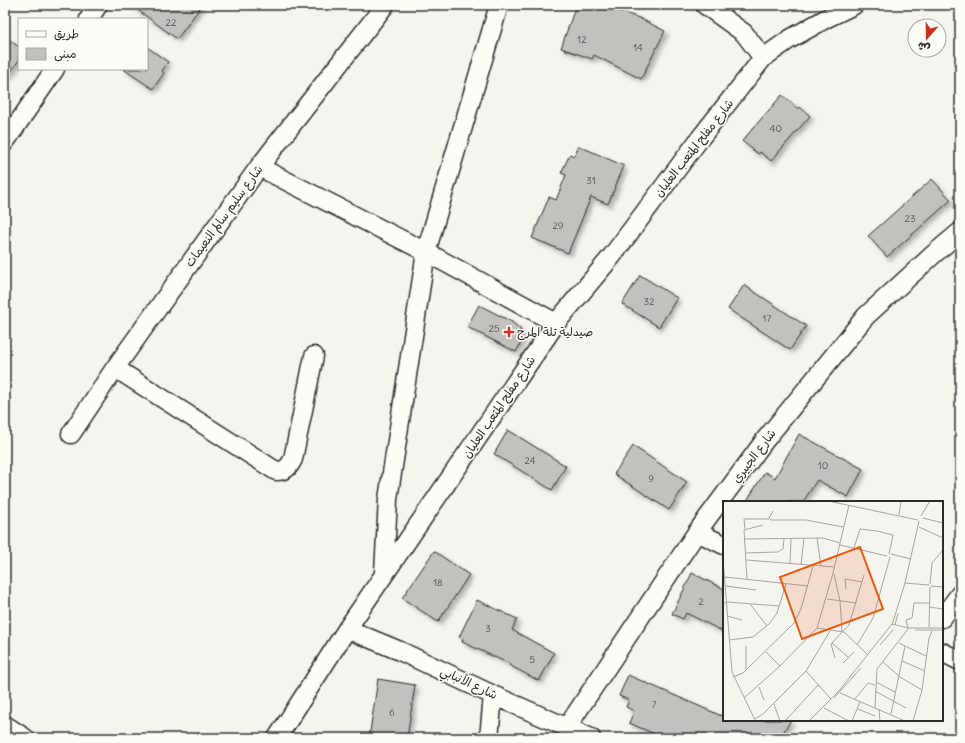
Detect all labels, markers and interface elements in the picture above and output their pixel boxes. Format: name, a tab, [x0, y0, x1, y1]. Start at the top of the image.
house number: 22	[166, 16, 177, 29]
legend	[18, 18, 148, 70]
north arrow	[907, 18, 947, 58]
text: طريق	[54, 26, 79, 41]
house number: 12	[577, 33, 587, 46]
text: ش	[915, 39, 932, 56]
house number: 14	[633, 41, 643, 54]
text: مبنى	[54, 46, 77, 62]
street label: شارع مفلح المتعب العليان	[651, 96, 738, 201]
house number: 40	[770, 122, 782, 135]
street label: شارع سليم سالم النعيمات	[182, 162, 268, 271]
house number: 31	[586, 174, 596, 187]
house number: 23	[904, 212, 916, 225]
house number: 29	[552, 219, 564, 232]
house number: 32	[643, 295, 655, 308]
house number: 17	[763, 312, 772, 325]
house number: 25	[488, 322, 500, 335]
place label: صيدلية تلة المرج	[517, 324, 593, 341]
marker: صيدلية تلة المرج	[504, 327, 514, 337]
street label: شارع مفلح المتعب العليان	[459, 353, 540, 462]
street label: شارع الجبيري	[728, 426, 780, 487]
house number: 24	[524, 454, 536, 467]
house number: 10	[818, 459, 828, 472]
house number: 9	[648, 472, 654, 485]
inset map	[723, 501, 943, 721]
house number: 18	[433, 576, 443, 589]
house number: 2	[698, 595, 704, 608]
house number: 3	[485, 622, 491, 635]
house number: 5	[529, 653, 535, 666]
street label: شارع الأنبابي	[437, 663, 500, 706]
house number: 7	[652, 698, 657, 711]
house number: 6	[389, 706, 395, 719]

